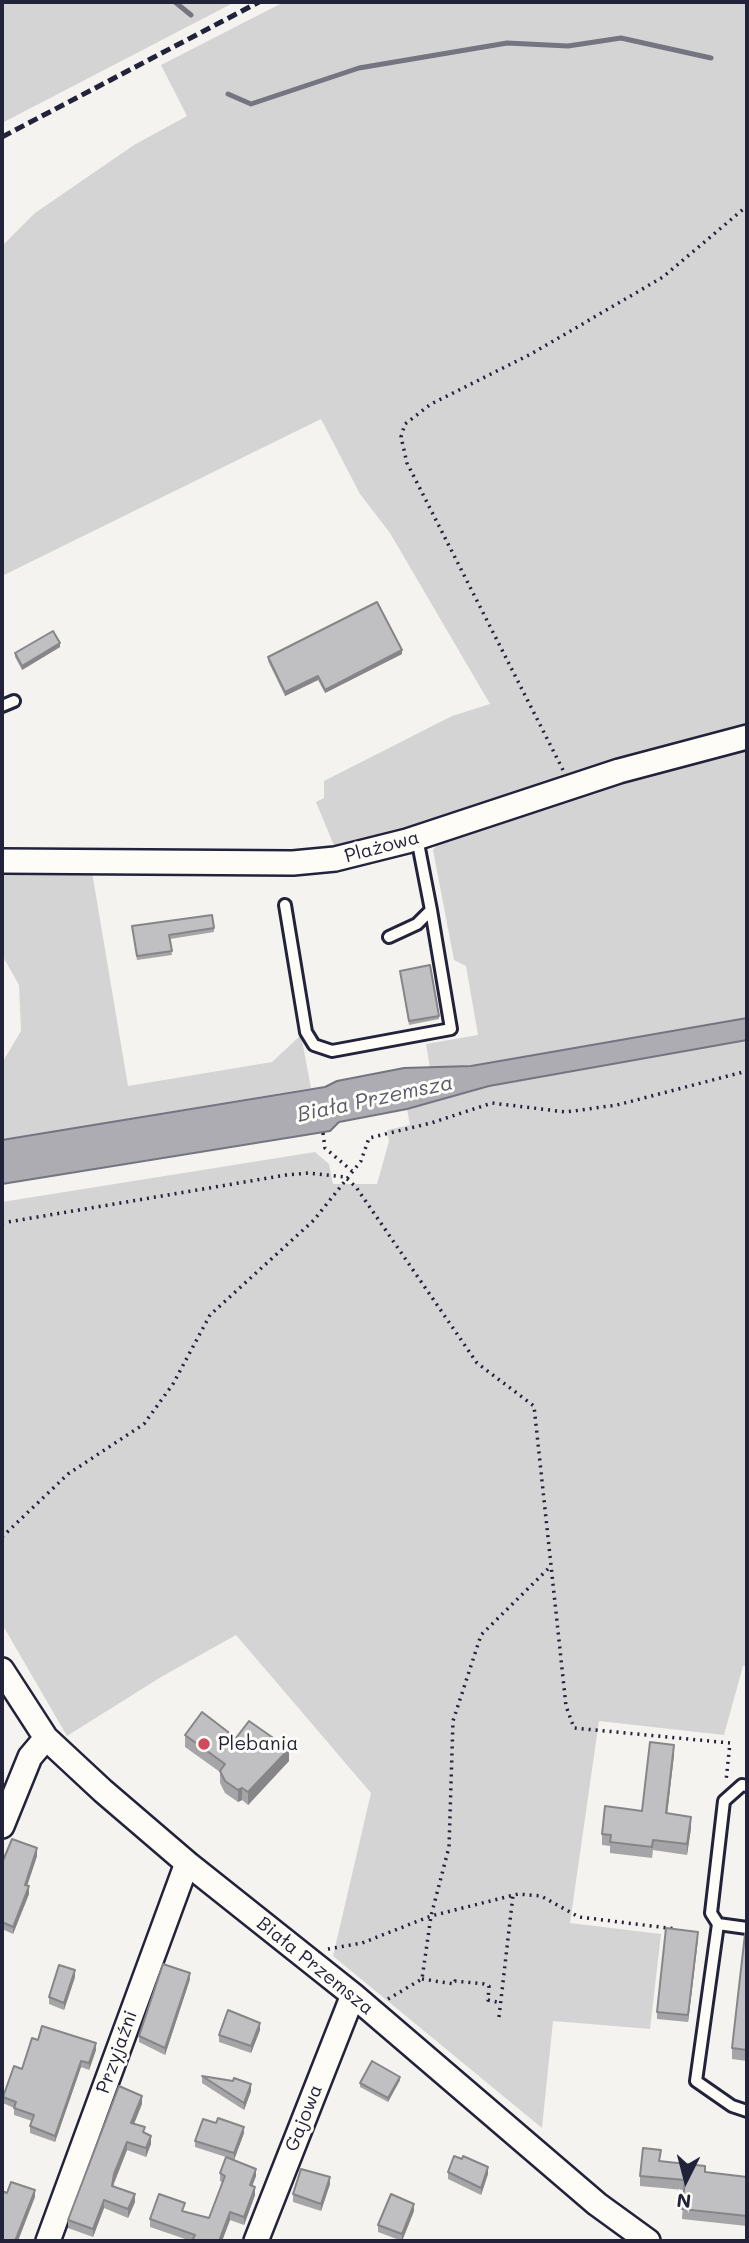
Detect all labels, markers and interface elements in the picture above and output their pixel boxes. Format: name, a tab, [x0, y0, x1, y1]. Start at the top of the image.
street label: Plażowa	[342, 826, 422, 868]
water label: Biała Przemsza	[295, 1070, 455, 1128]
place label: Plebania	[218, 1733, 298, 1755]
marker: Plebania	[196, 1736, 212, 1752]
street label: Biała Przemsza	[252, 1912, 378, 2020]
street label: Przyjaźni	[91, 2007, 143, 2097]
street label: Gajowa	[280, 2081, 328, 2155]
north arrow	[651, 2145, 721, 2215]
text: N	[675, 2188, 692, 2215]

